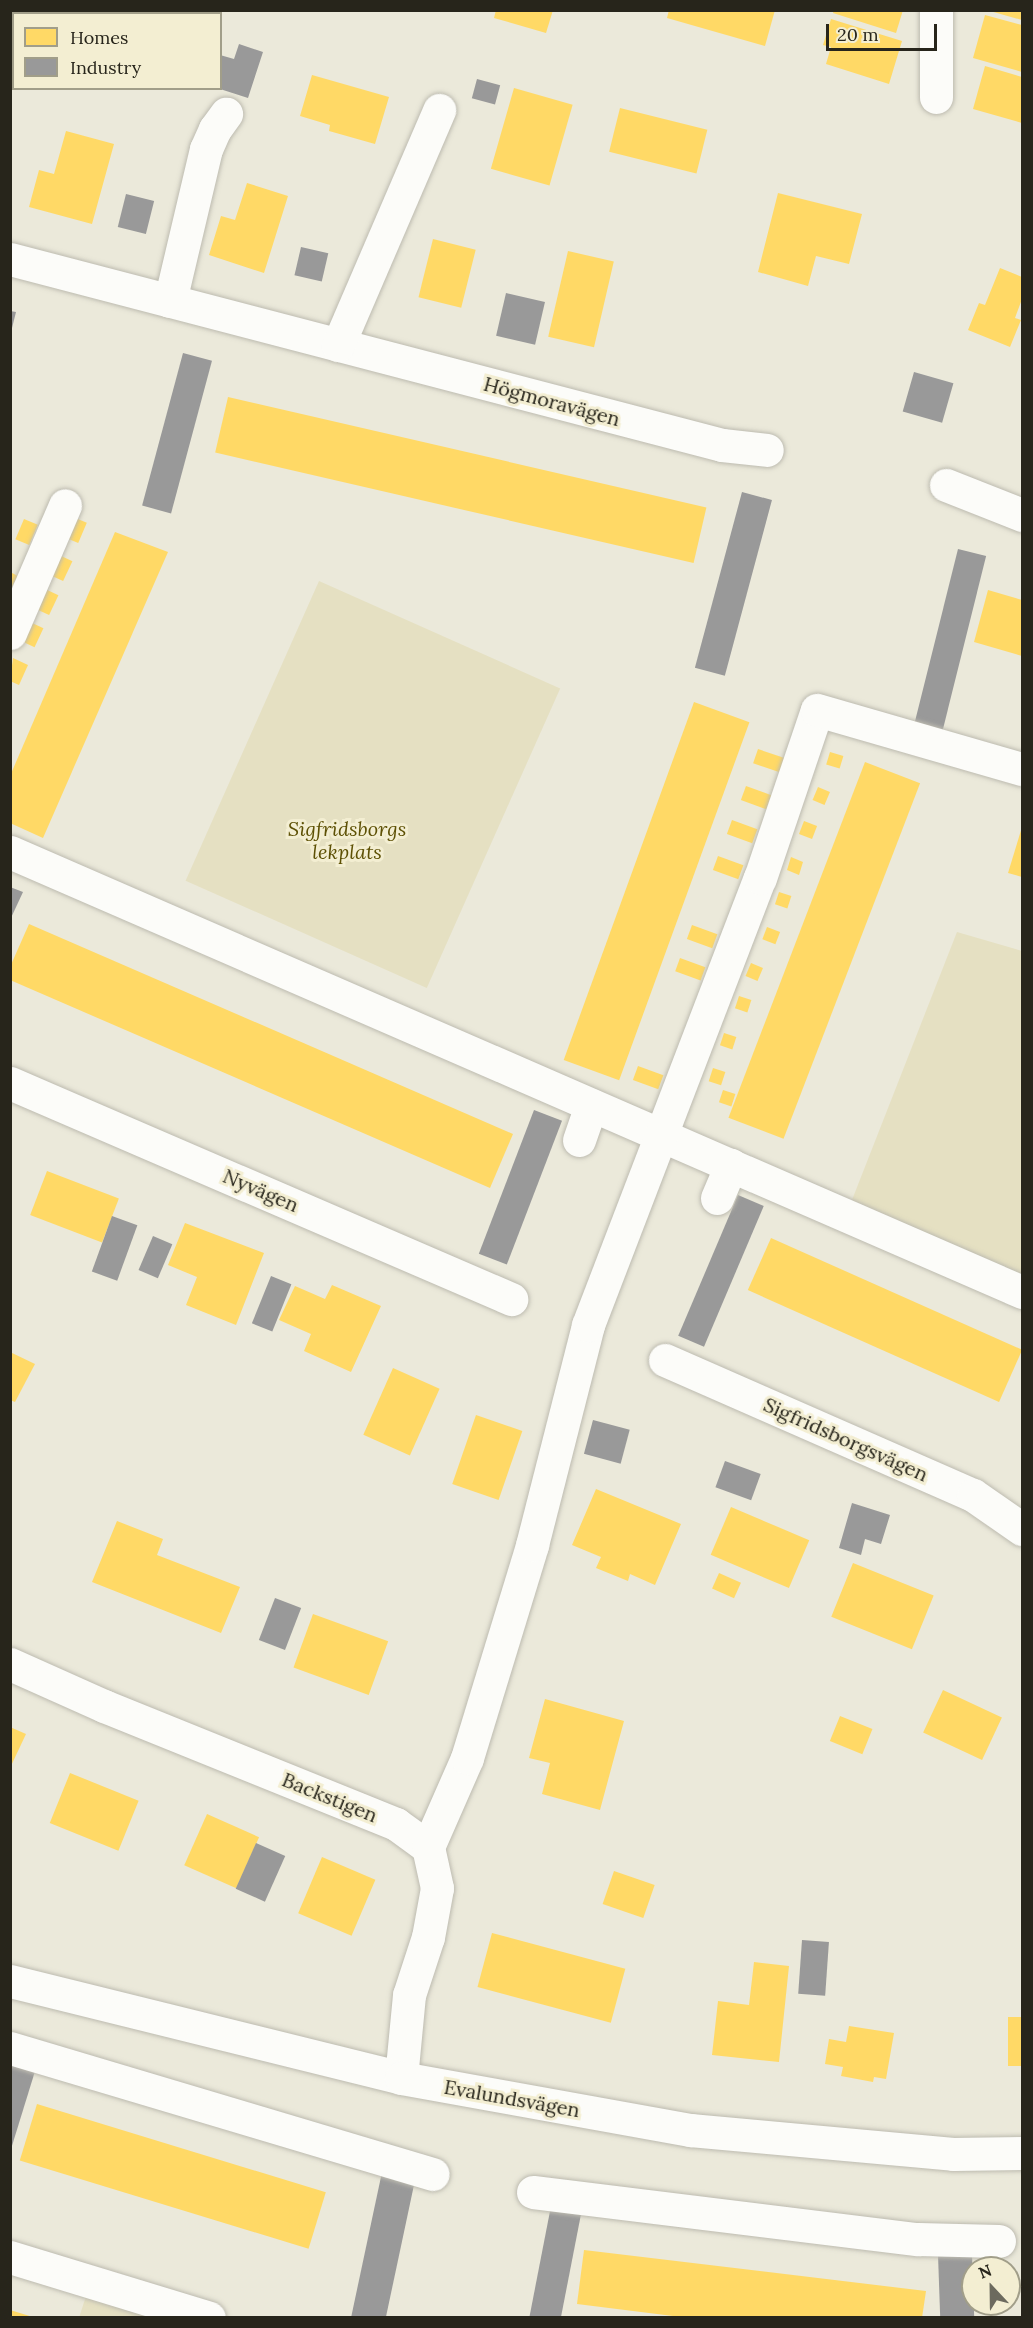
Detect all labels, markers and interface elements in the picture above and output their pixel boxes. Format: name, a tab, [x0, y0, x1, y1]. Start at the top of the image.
legend	[12, 12, 222, 90]
scale bar	[829, 12, 940, 50]
text: 20 m	[837, 23, 879, 46]
text: Homes	[70, 26, 128, 49]
text: Industry	[70, 56, 141, 79]
street label: Högmoravägen	[481, 371, 623, 431]
park label: Sigfridsborgs lekplats	[288, 817, 406, 864]
street label: Nyvägen	[220, 1163, 302, 1217]
street label: Sigfridsborgsvägen	[760, 1392, 932, 1486]
street label: Backstigen	[279, 1767, 381, 1827]
street label: Evalundsvägen	[442, 2074, 582, 2122]
north arrow	[961, 2256, 1021, 2316]
text: N	[976, 2260, 994, 2283]

